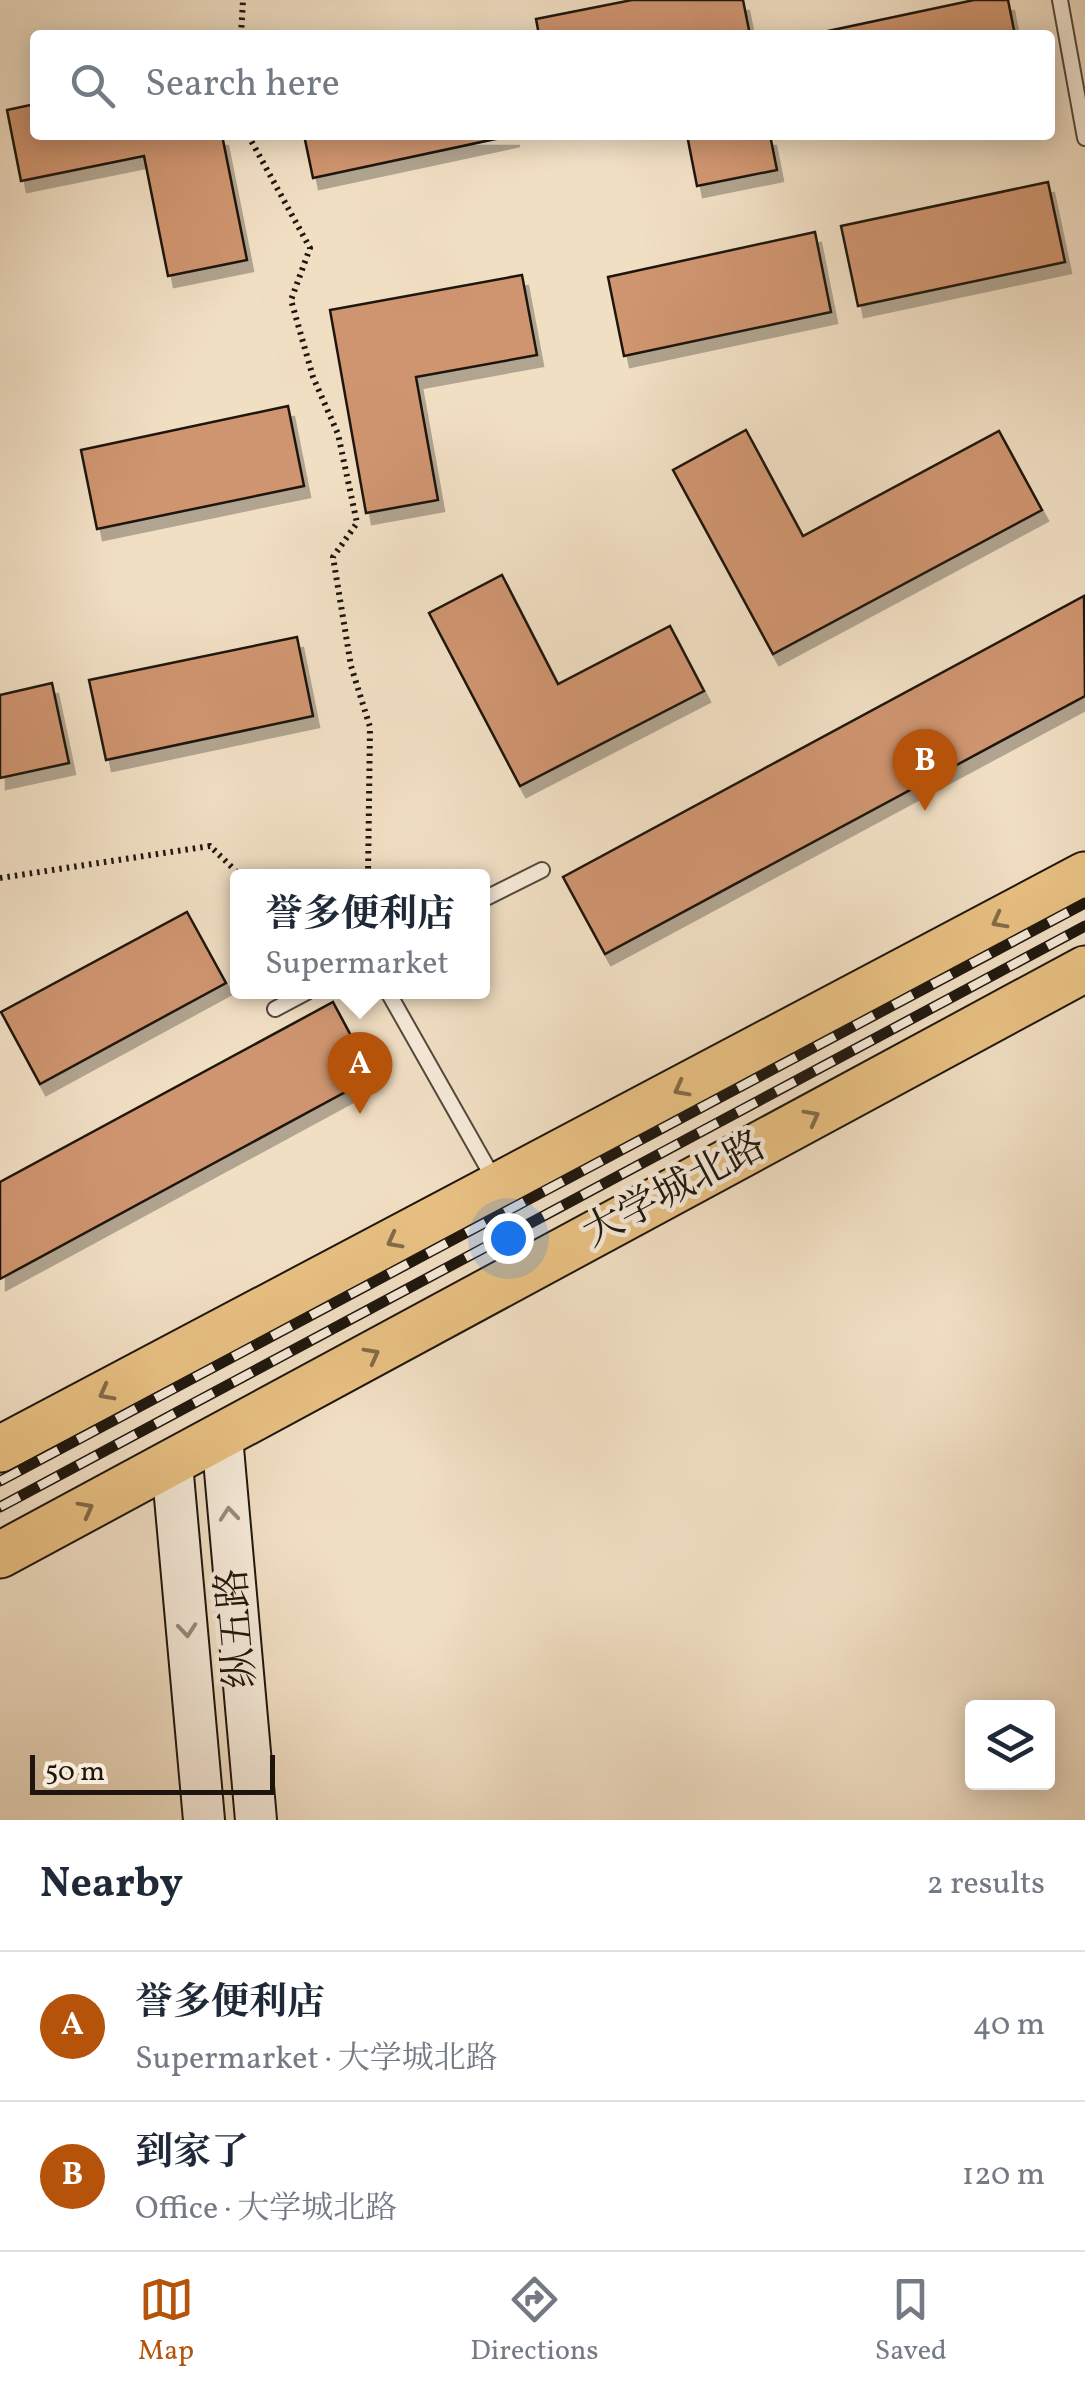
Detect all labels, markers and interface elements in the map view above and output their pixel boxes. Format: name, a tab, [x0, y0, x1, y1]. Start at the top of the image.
search box	[30, 30, 1055, 140]
icon: search	[65, 58, 120, 113]
text: Search here	[145, 59, 340, 112]
pin: B	[892, 728, 958, 811]
popup	[230, 869, 490, 999]
text: 誉多便利店	[265, 890, 455, 943]
one-way arrow	[991, 908, 1009, 928]
text: Supermarket	[265, 943, 449, 987]
pin: A	[328, 1032, 392, 1114]
one-way arrow	[673, 1077, 691, 1096]
one-way arrow	[801, 1110, 819, 1130]
street label: 大学城北路	[574, 1119, 776, 1263]
your location	[483, 1213, 534, 1264]
one-way arrow	[386, 1229, 404, 1248]
one-way arrow	[362, 1348, 380, 1368]
one-way arrow	[99, 1381, 117, 1400]
one-way arrow	[75, 1502, 94, 1521]
one-way arrow	[218, 1505, 240, 1521]
street label: 纵五路	[206, 1566, 272, 1690]
one-way arrow	[175, 1623, 197, 1639]
map controls	[965, 1700, 1055, 1790]
button: layers	[965, 1700, 1055, 1790]
scale bar	[30, 1750, 275, 1794]
text: 50 m	[45, 1753, 105, 1792]
text: Nearby	[40, 1856, 183, 1915]
text: 2 results	[927, 1863, 1045, 1907]
text: 誉多便利店	[135, 1978, 325, 2031]
text: A	[61, 2004, 84, 2048]
text: 40 m	[973, 2004, 1045, 2048]
text: Supermarket · 大学城北路	[135, 2038, 498, 2082]
text: 到家了	[135, 2128, 249, 2181]
text: B	[62, 2154, 83, 2198]
text: 120 m	[962, 2154, 1045, 2198]
text: Office · 大学城北路	[135, 2188, 397, 2232]
tab: Map	[138, 2272, 194, 2371]
tab: Directions	[470, 2272, 599, 2371]
tab: Saved	[875, 2272, 947, 2371]

